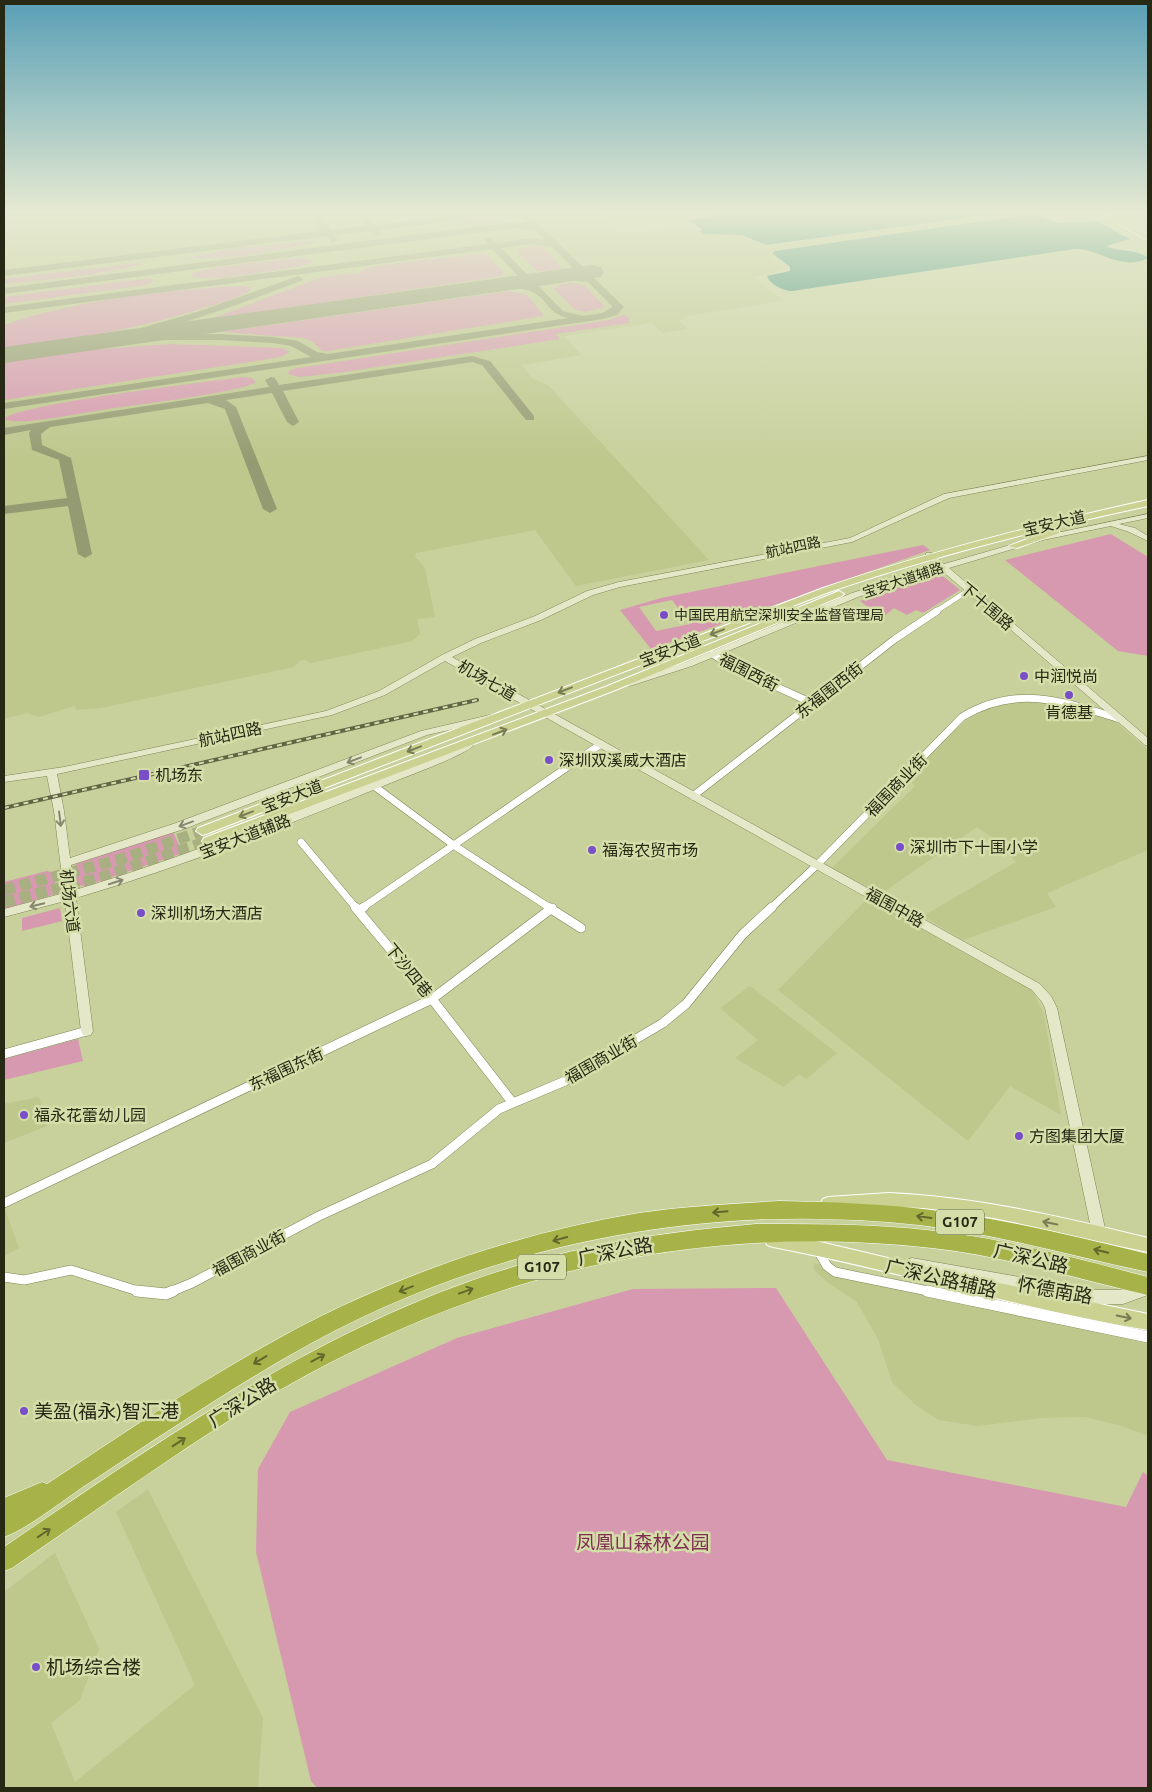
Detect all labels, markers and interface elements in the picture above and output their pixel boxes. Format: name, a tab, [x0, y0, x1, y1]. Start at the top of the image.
street label: 宝安大道	[1021, 507, 1087, 539]
street label: 航站四路	[764, 533, 822, 561]
street label: 宝安大道辅路	[861, 559, 945, 601]
street label: 下十围路	[957, 579, 1017, 633]
place label: 中国民用航空深圳安全监督管理局	[674, 607, 884, 623]
marker: 中国民用航空深圳安全监督管理局	[658, 609, 670, 621]
one-way arrow	[709, 628, 724, 637]
street label: 宝安大道	[637, 630, 703, 670]
street label: 福围西街	[716, 649, 782, 695]
street label: 机场七道	[455, 656, 519, 704]
street label: 东福围西街	[792, 658, 866, 722]
place label: 中润悦尚	[1034, 667, 1098, 685]
marker: 中润悦尚	[1018, 670, 1030, 682]
one-way arrow	[558, 686, 573, 695]
marker: 肯德基	[1063, 689, 1075, 701]
place label: 肯德基	[1045, 703, 1093, 721]
street label: 航站四路	[197, 719, 263, 749]
one-way arrow	[491, 727, 507, 736]
one-way arrow	[406, 745, 422, 754]
street label: 福围商业街	[862, 750, 930, 820]
place label: 深圳双溪威大酒店	[559, 751, 687, 769]
marker: 深圳双溪威大酒店	[543, 754, 555, 766]
one-way arrow	[347, 756, 362, 765]
place label: 机场东	[155, 766, 203, 784]
marker: 机场东	[137, 768, 151, 782]
street label: 宝安大道	[259, 776, 325, 816]
street label: 宝安大道辅路	[197, 810, 293, 862]
one-way arrow	[238, 810, 254, 819]
one-way arrow	[55, 811, 65, 827]
one-way arrow	[179, 820, 194, 829]
place label: 深圳市下十围小学	[910, 838, 1038, 856]
place label: 福海农贸市场	[602, 841, 698, 859]
marker: 深圳市下十围小学	[894, 841, 906, 853]
marker: 福海农贸市场	[586, 844, 598, 856]
street label: 机场六道	[57, 868, 83, 934]
one-way arrow	[108, 877, 124, 887]
street label: 福围中路	[863, 884, 927, 930]
one-way arrow	[29, 901, 45, 910]
place label: 深圳机场大酒店	[151, 904, 263, 922]
marker: 深圳机场大酒店	[135, 907, 147, 919]
street label: 下沙四巷	[382, 939, 436, 1001]
street label: 福围商业街	[562, 1031, 640, 1087]
street label: 东福围东街	[246, 1044, 326, 1094]
place label: 福永花蕾幼儿园	[34, 1106, 146, 1124]
marker: 福永花蕾幼儿园	[18, 1109, 30, 1121]
place label: 方图集团大厦	[1029, 1127, 1125, 1145]
marker: 方图集团大厦	[1013, 1130, 1025, 1142]
one-way arrow	[712, 1207, 728, 1217]
road number: G107	[936, 1210, 984, 1234]
one-way arrow	[917, 1212, 933, 1222]
one-way arrow	[1042, 1218, 1058, 1227]
street label: 福围商业街	[209, 1226, 289, 1280]
street label: 广深公路	[576, 1233, 654, 1269]
one-way arrow	[553, 1234, 569, 1244]
street label: 广深公路	[991, 1239, 1071, 1277]
one-way arrow	[1093, 1246, 1109, 1256]
road number: G107	[518, 1254, 566, 1280]
street label: 广深公路辅路	[883, 1254, 999, 1302]
street label: 怀德南路	[1016, 1273, 1094, 1307]
one-way arrow	[398, 1285, 413, 1294]
one-way arrow	[458, 1286, 474, 1296]
one-way arrow	[1115, 1313, 1131, 1322]
one-way arrow	[310, 1353, 325, 1362]
one-way arrow	[253, 1356, 268, 1366]
street label: 广深公路	[204, 1373, 280, 1431]
place label: 美盈(福永)智汇港	[34, 1400, 179, 1422]
marker: 美盈(福永)智汇港	[18, 1405, 30, 1417]
one-way arrow	[172, 1437, 186, 1447]
one-way arrow	[37, 1528, 51, 1538]
park label: 凤凰山森林公园	[576, 1531, 710, 1553]
place label: 机场综合楼	[46, 1656, 141, 1678]
marker: 机场综合楼	[30, 1661, 42, 1673]

